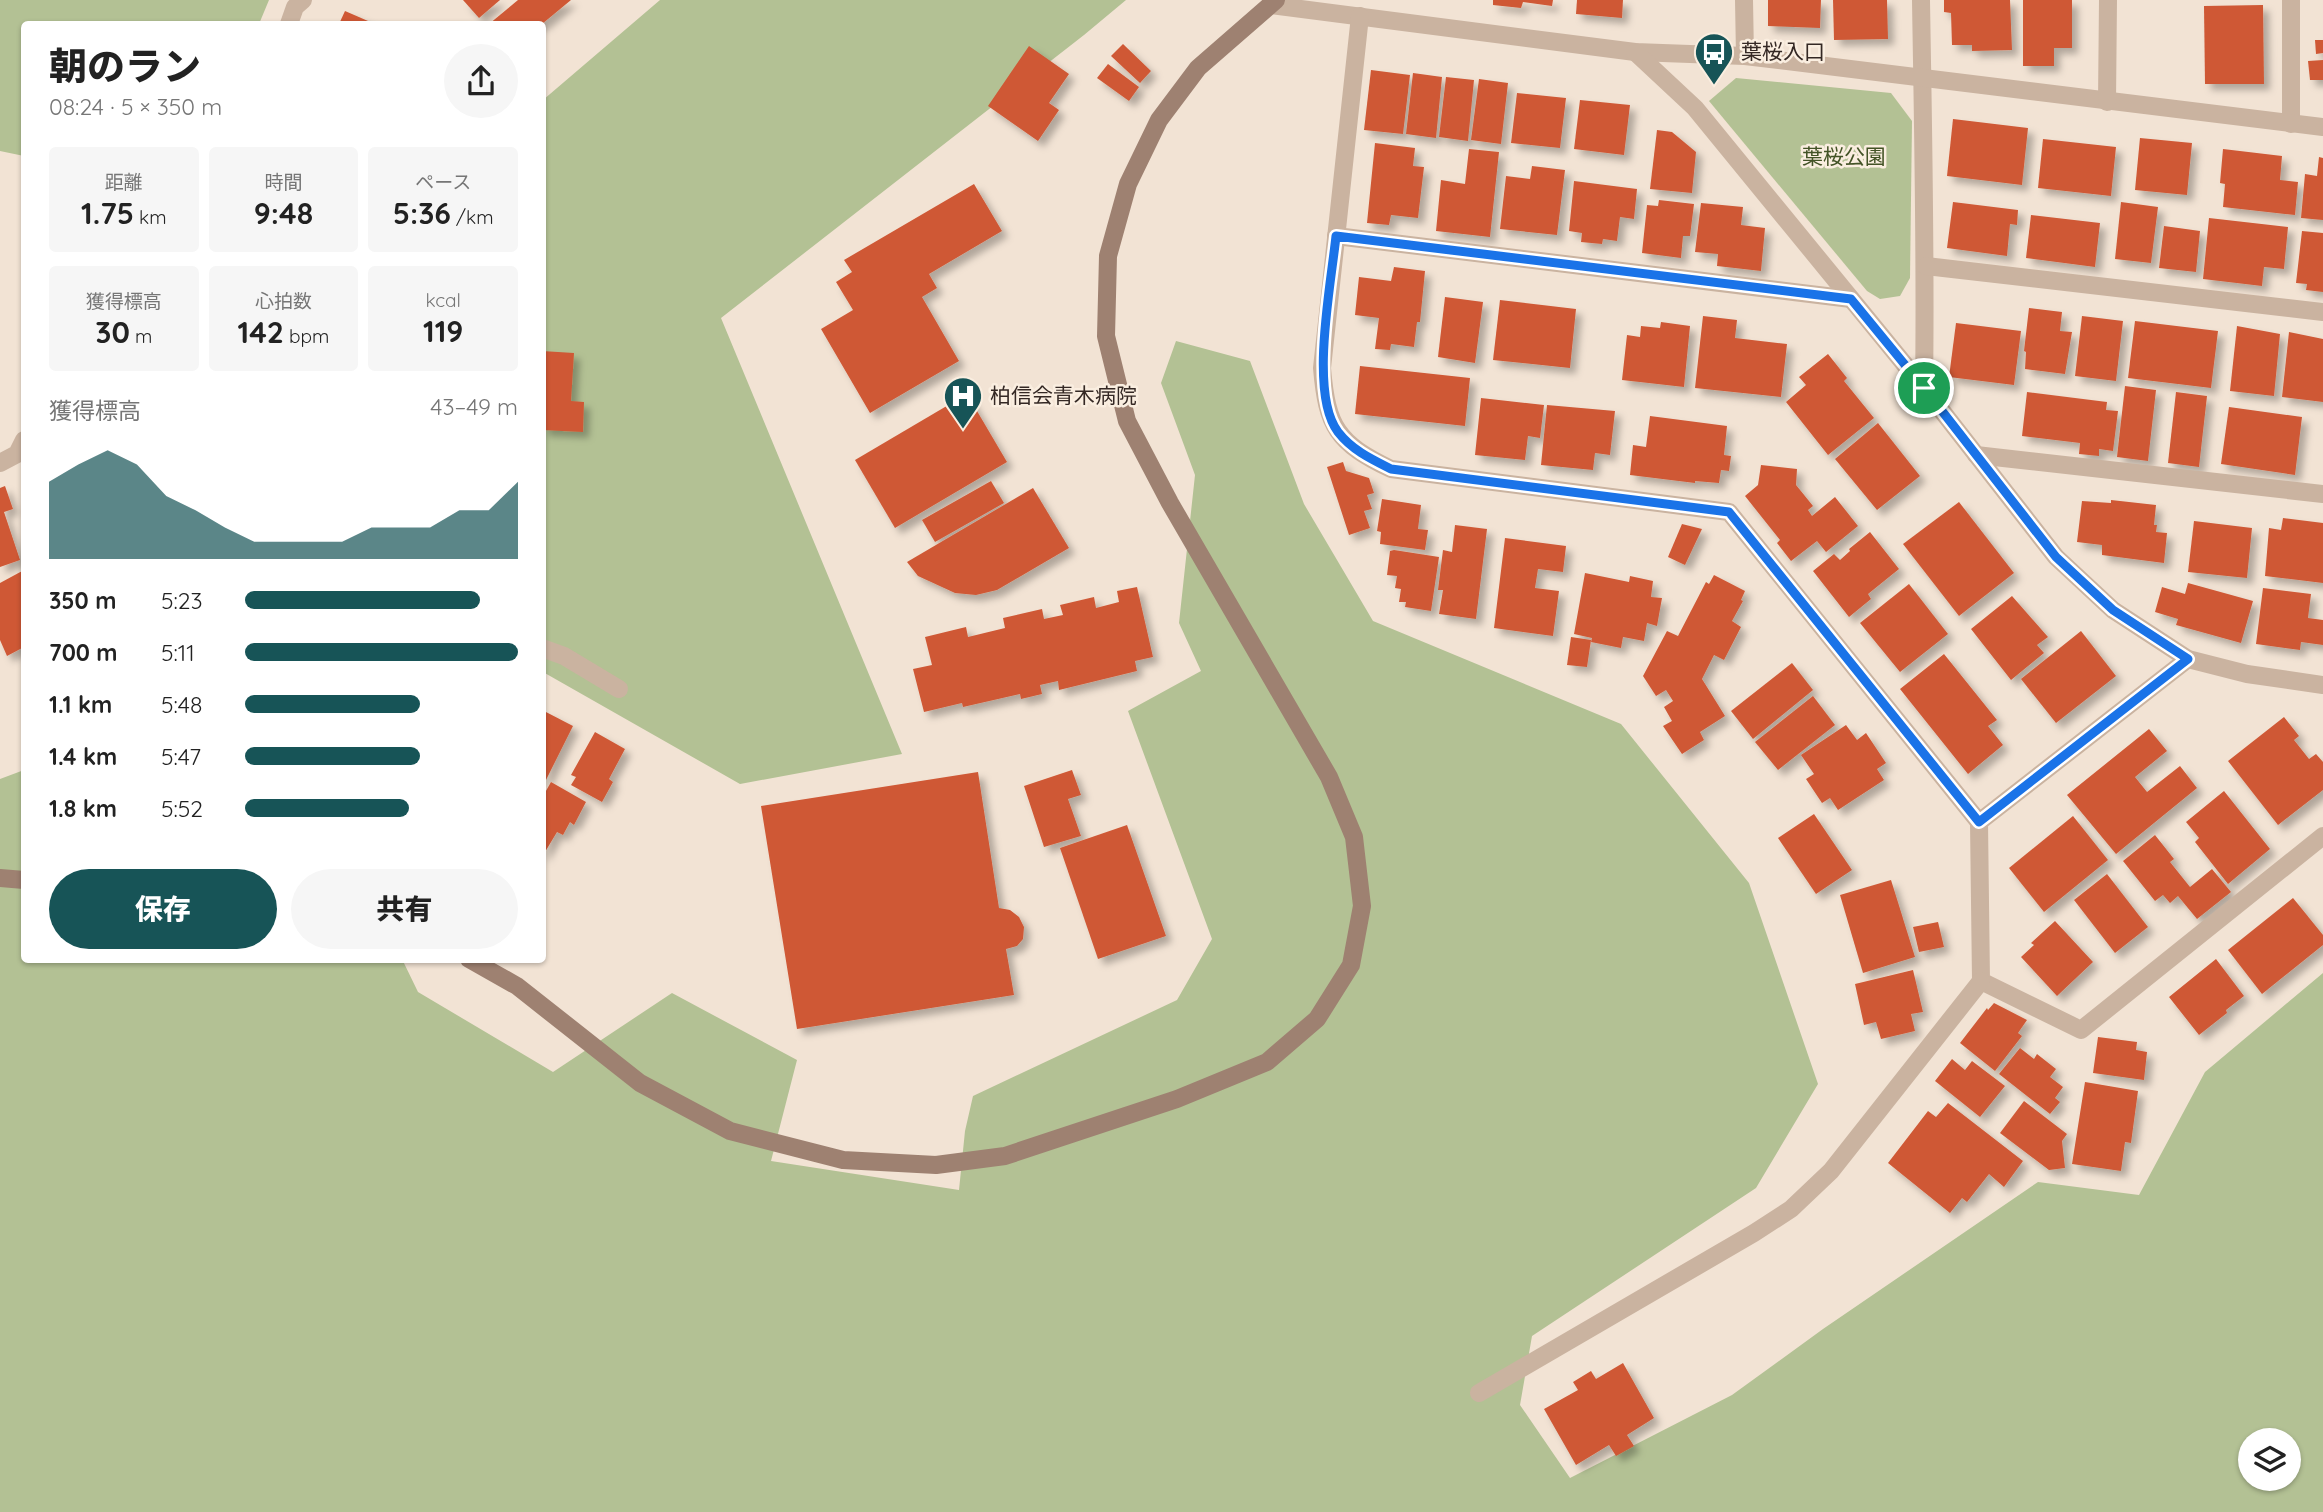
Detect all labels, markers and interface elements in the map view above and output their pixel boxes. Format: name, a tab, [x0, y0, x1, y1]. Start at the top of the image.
bus stop icon: 葉桜入口	[1693, 31, 1735, 86]
place label: 葉桜入口	[1741, 38, 1825, 64]
text: 朝のラン	[49, 42, 201, 90]
button: share	[444, 44, 518, 118]
text: 08:24 · 5 × 350 m	[49, 92, 222, 121]
park label: 葉桜公園	[1802, 143, 1886, 169]
text: 距離	[105, 170, 143, 194]
text: 時間	[264, 170, 303, 194]
text: ペース	[415, 170, 471, 194]
text: 1.75	[81, 194, 134, 232]
text: 9:48	[254, 194, 313, 232]
text: 5:36	[393, 194, 451, 232]
text: km	[134, 205, 167, 229]
text: /km	[451, 205, 494, 229]
text: kcal	[425, 288, 461, 312]
text: 獲得標高	[86, 289, 162, 313]
text: 心拍数	[255, 289, 312, 313]
text: 119	[423, 312, 463, 350]
text: 30	[95, 313, 130, 351]
text: 142	[238, 313, 284, 351]
text: m	[130, 324, 152, 348]
text: bpm	[284, 324, 329, 348]
pin	[1894, 358, 1954, 418]
icon: arrive	[1905, 369, 1943, 407]
hospital icon: 柏信会青木病院	[942, 375, 984, 430]
place label: 柏信会青木病院	[990, 382, 1137, 408]
text: 43–49 m	[430, 392, 518, 421]
text: 獲得標高	[49, 396, 141, 425]
text: 350 m	[49, 586, 116, 615]
text: 5:23	[161, 586, 203, 615]
text: 700 m	[49, 638, 118, 667]
text: 5:11	[161, 638, 195, 667]
text: 1.1 km	[49, 690, 112, 719]
text: 5:48	[161, 690, 202, 719]
text: 1.4 km	[49, 742, 117, 771]
text: 5:47	[161, 742, 201, 771]
text: 1.8 km	[49, 794, 117, 823]
text: 5:52	[161, 794, 203, 823]
button: 保存	[49, 869, 277, 949]
button: 共有	[291, 869, 518, 949]
map controls	[2238, 1428, 2301, 1491]
button: layers	[2238, 1428, 2301, 1491]

